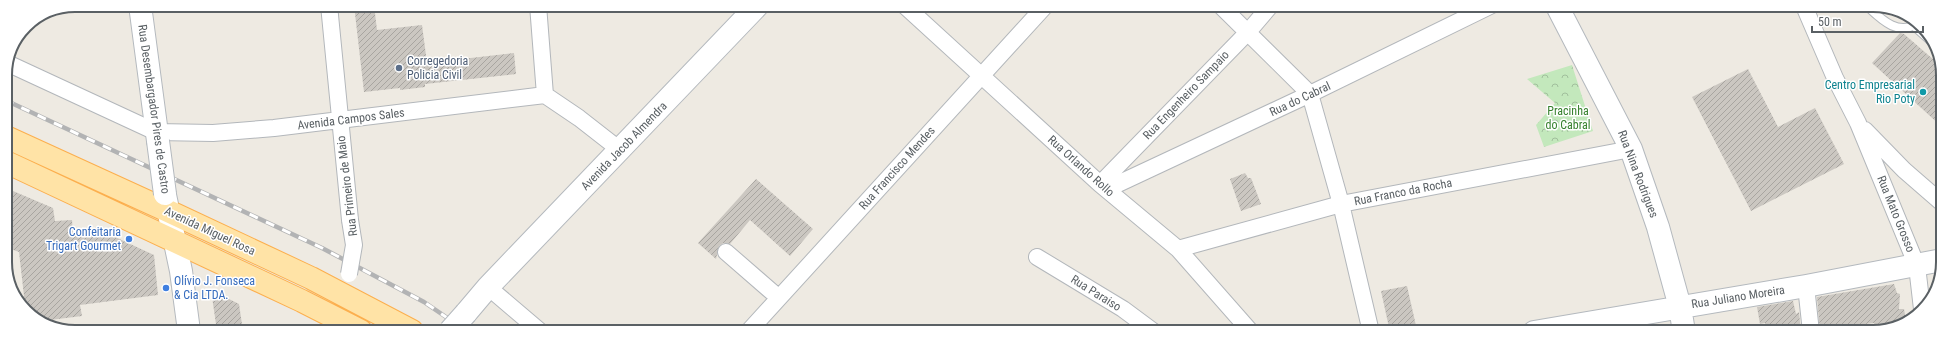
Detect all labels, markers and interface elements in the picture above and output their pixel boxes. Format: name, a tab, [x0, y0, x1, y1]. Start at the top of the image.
scale bar	[1812, 8, 1923, 34]
text: 50 m	[1818, 15, 1842, 29]
street label: Rua Desembargador Pires de Castro	[135, 23, 173, 195]
street label: Rua Engenheiro Sampaio	[1140, 48, 1232, 142]
place label: Corregedoria Policia Civil	[407, 54, 469, 82]
marker: Corregedoria Policia Civil	[394, 63, 404, 73]
place label: Centro Empresarial Rio Poty	[1825, 78, 1915, 106]
street label: Rua do Cabral	[1267, 79, 1333, 119]
marker: Centro Empresarial Rio Poty	[1918, 87, 1928, 97]
street label: Avenida Jacob Almendra	[578, 99, 670, 193]
park label: Pracinha do Cabral	[1545, 104, 1591, 132]
street label: Avenida Campos Sales	[297, 105, 405, 133]
street label: Rua Francisco Mendes	[856, 124, 938, 212]
street label: Rua Nina Rodrigues	[1615, 128, 1661, 220]
street label: Rua Orlando Rollo	[1045, 133, 1117, 199]
street label: Rua Primeiro de Maio	[334, 135, 360, 237]
street label: Rua Mato Grosso	[1874, 174, 1918, 254]
street label: Rua Franco da Rocha	[1353, 176, 1453, 208]
street label: Avenida Miguel Rosa	[162, 204, 258, 258]
place label: Confeitaria Trigart Gourmet	[46, 225, 121, 253]
marker: Confeitaria Trigart Gourmet	[124, 234, 134, 244]
street label: Rua Paraiso	[1068, 272, 1124, 314]
place label: Olívio J. Fonseca & Cia LTDA.	[174, 274, 255, 302]
marker: Olívio J. Fonseca & Cia LTDA.	[161, 283, 171, 293]
street label: Rua Juliano Moreira	[1690, 283, 1786, 311]

